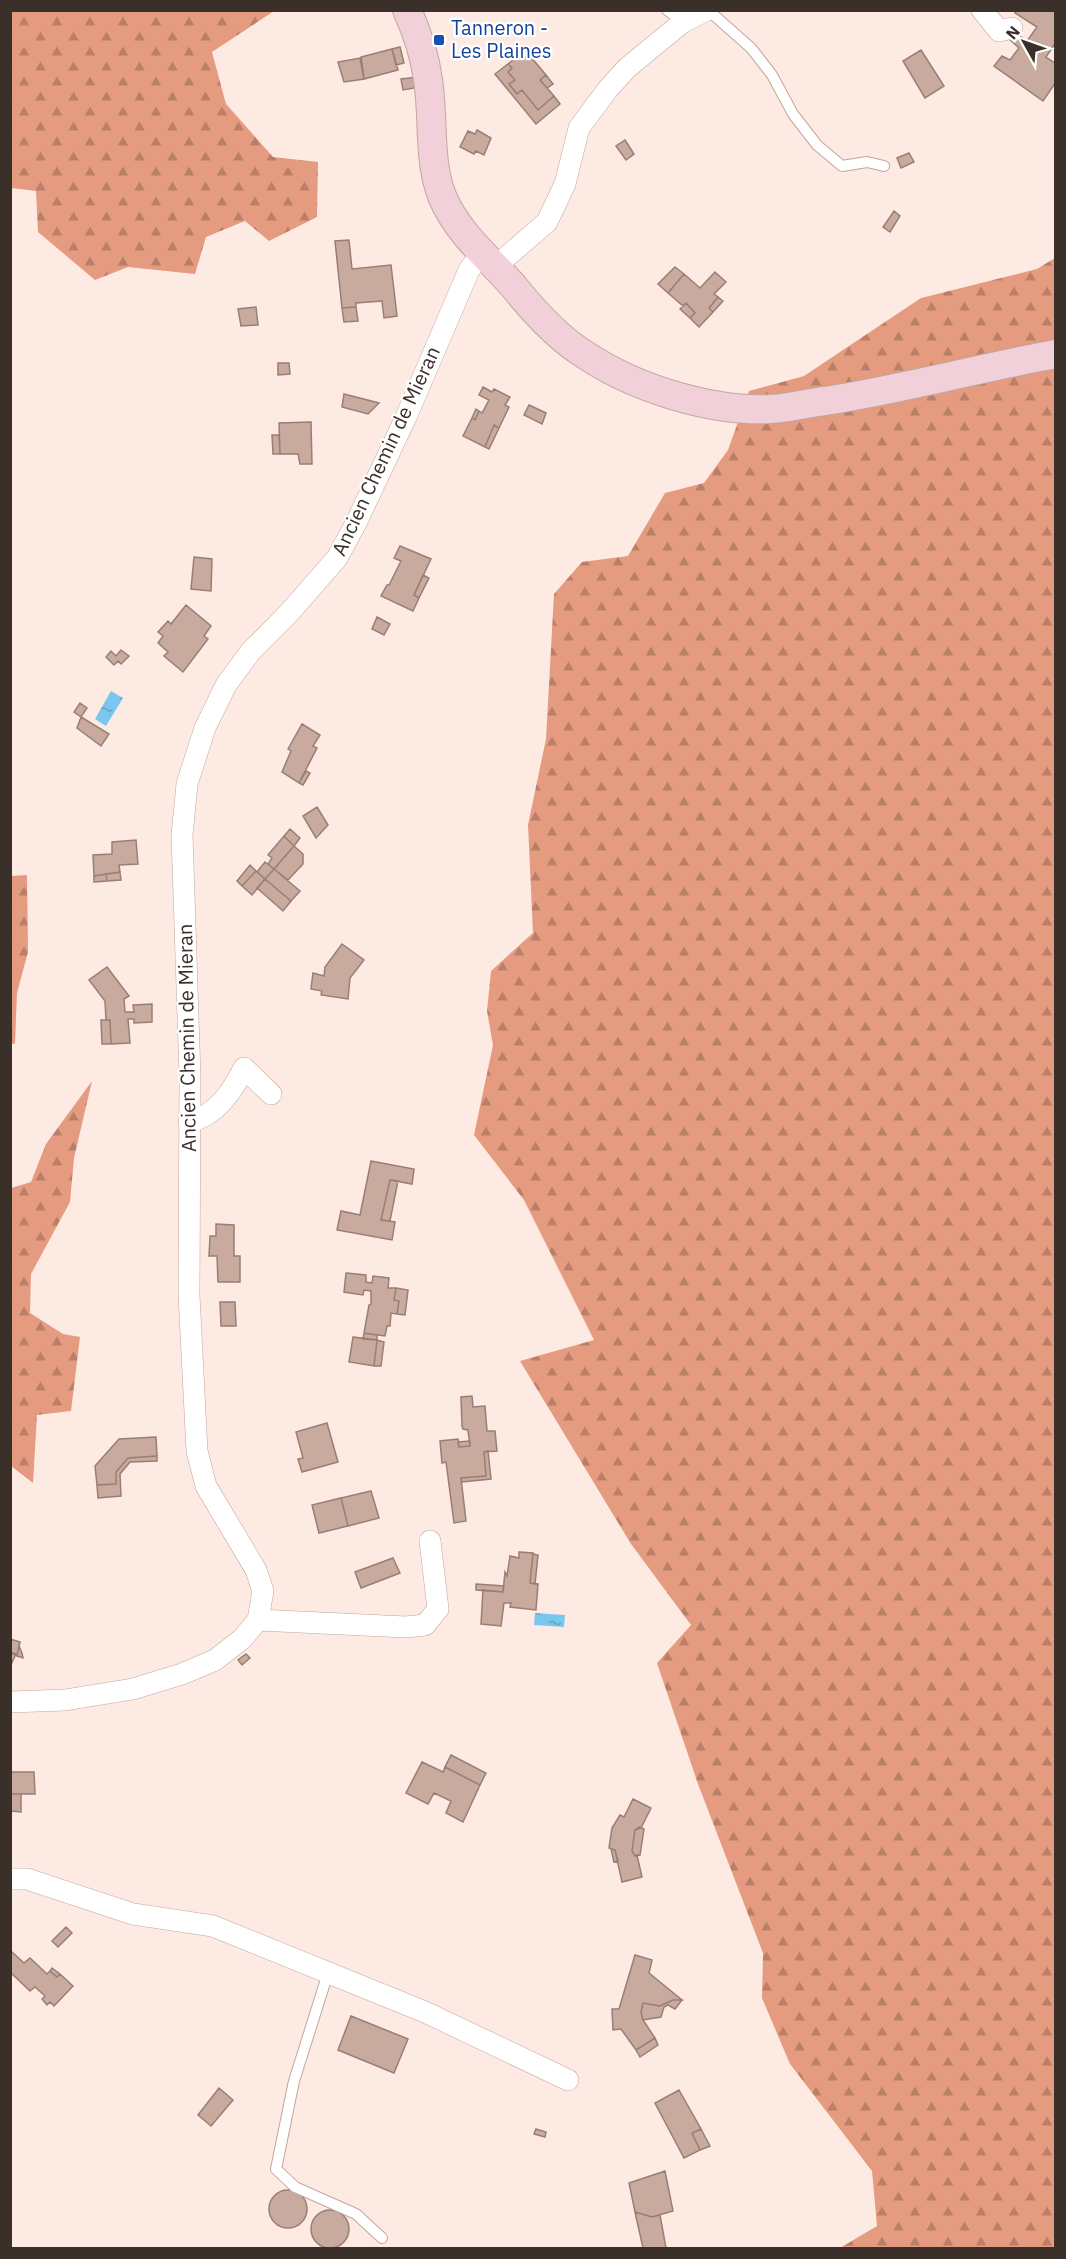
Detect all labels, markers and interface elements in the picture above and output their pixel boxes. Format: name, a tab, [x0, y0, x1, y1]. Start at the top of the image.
north arrow	[994, 12, 1054, 72]
place label: Tanneron - Les Plaines	[451, 14, 552, 64]
text: N	[1001, 21, 1024, 43]
marker: Tanneron - Les Plaines	[432, 33, 446, 47]
street label: Ancien Chemin de Mieran	[325, 342, 446, 560]
street label: Ancien Chemin de Mieran	[171, 924, 202, 1152]

